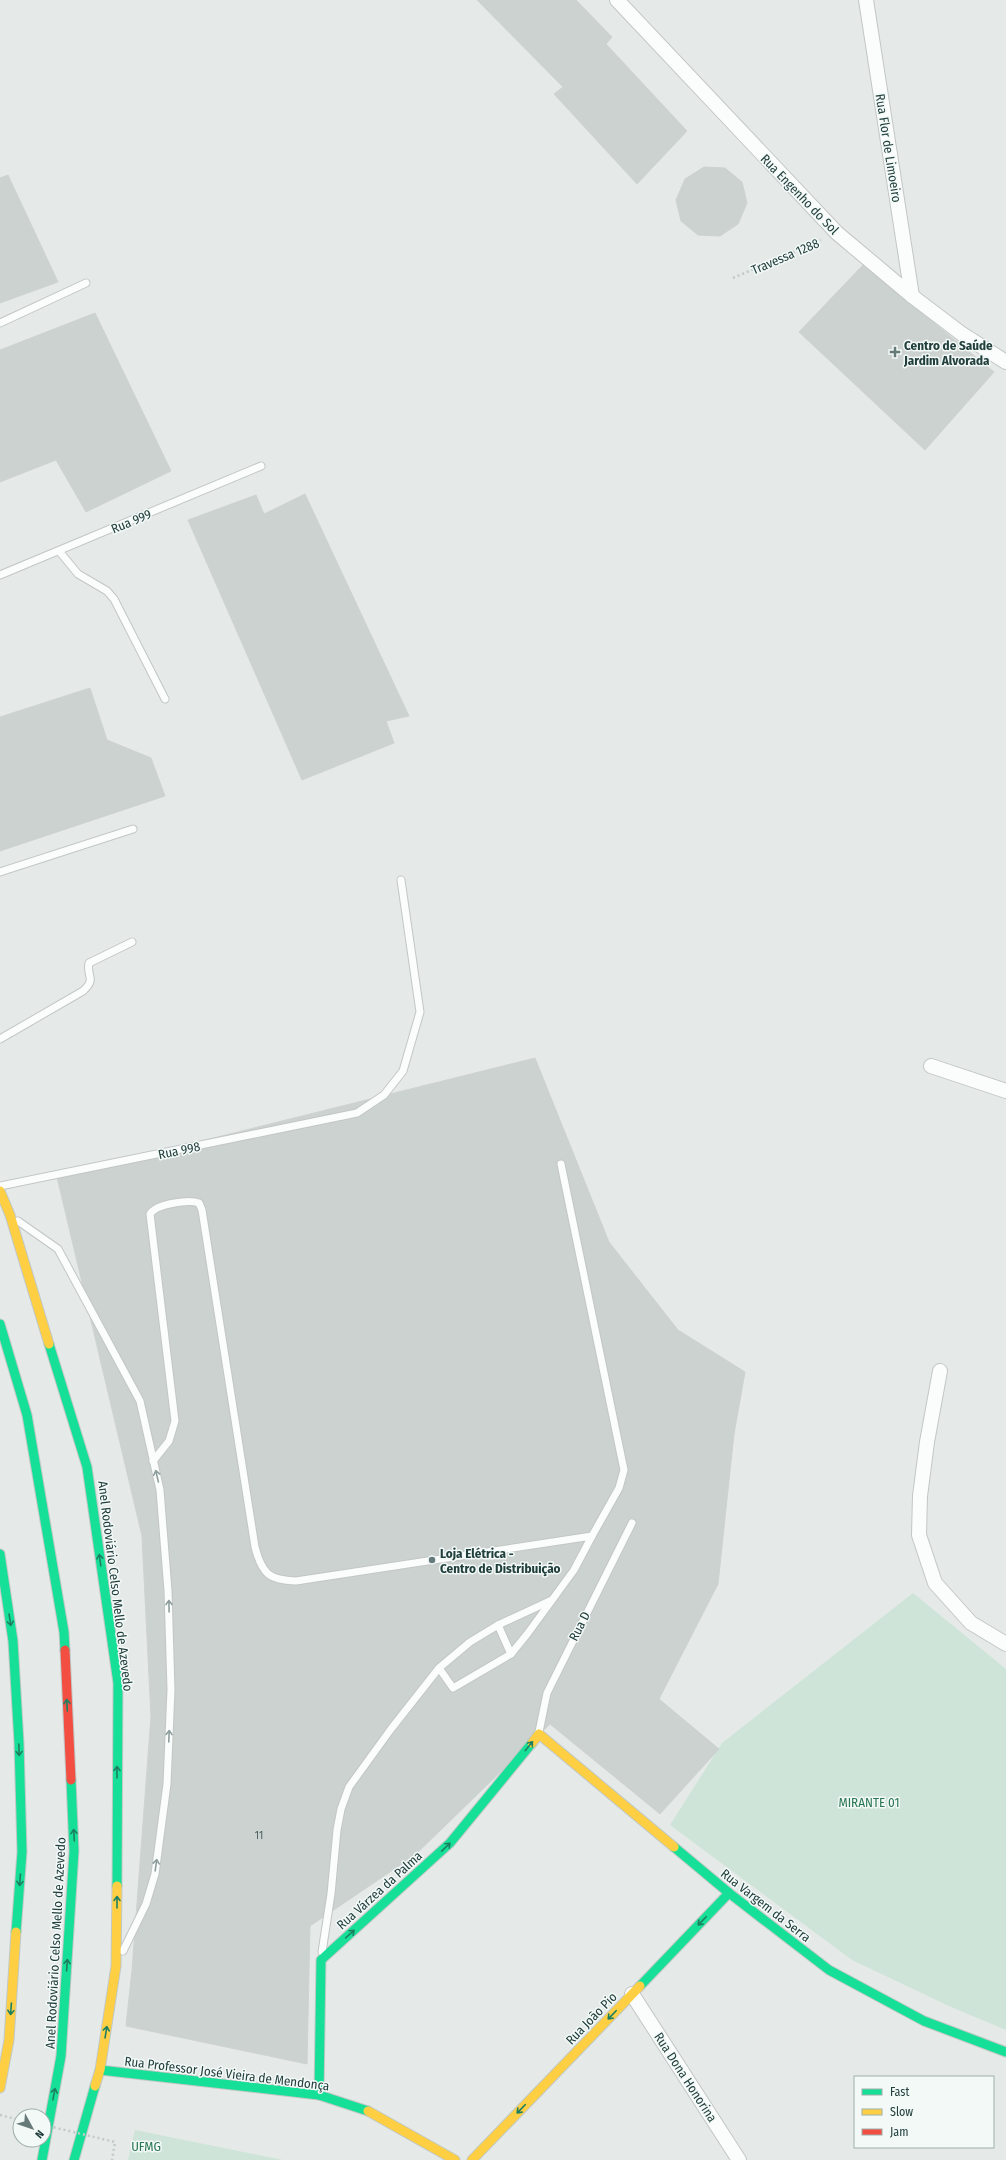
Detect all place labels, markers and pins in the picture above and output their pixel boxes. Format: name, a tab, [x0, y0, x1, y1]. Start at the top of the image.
place label: Centro de Saúde Jardim Alvorada	[903, 338, 993, 368]
marker: Centro de Saúde Jardim Alvorada	[889, 346, 901, 358]
place label: Loja Elétrica - Centro de Distribuição	[440, 1546, 561, 1577]
marker: Loja Elétrica - Centro de Distribuição	[427, 1555, 437, 1565]

